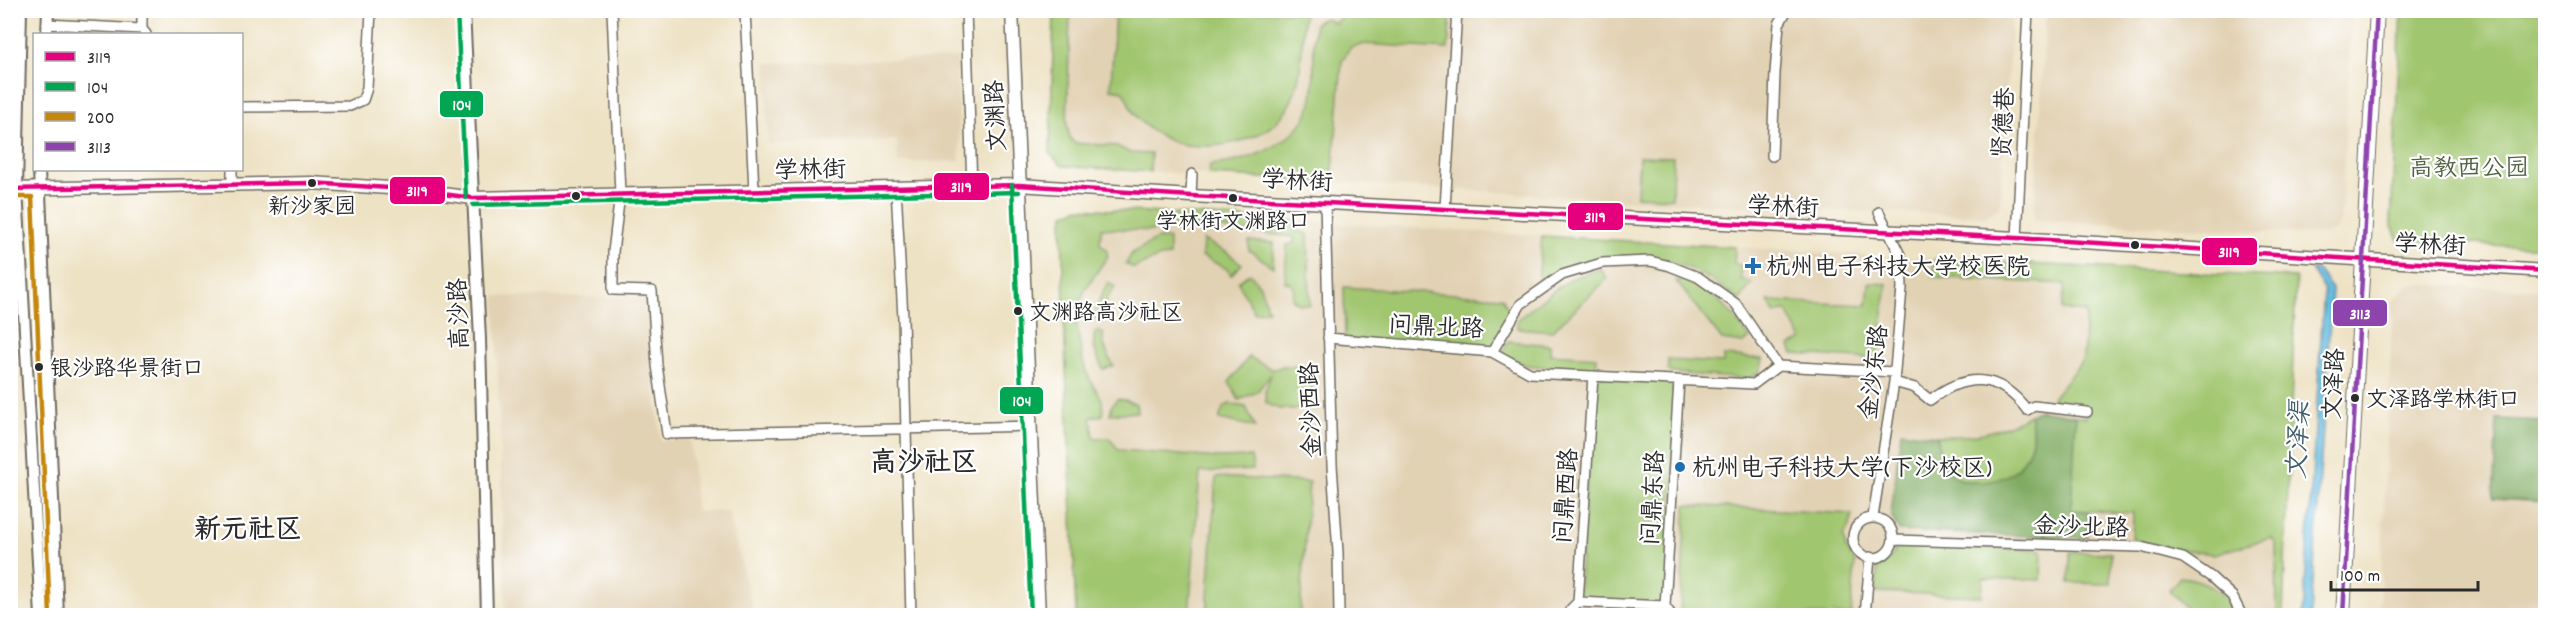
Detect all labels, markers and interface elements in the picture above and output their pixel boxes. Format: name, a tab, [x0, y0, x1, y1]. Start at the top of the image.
legend	[33, 33, 243, 171]
text: 3119	[87, 47, 111, 72]
text: 104	[87, 77, 108, 102]
street label: 文渊路	[979, 79, 1017, 153]
street label: 贤德巷	[1987, 86, 2025, 160]
line badge: 104	[439, 90, 484, 118]
text: 104	[453, 95, 471, 118]
text: 200	[87, 107, 115, 132]
text: 3113	[87, 137, 111, 162]
park label: 高教西公园	[2409, 153, 2529, 187]
street label: 学林街	[774, 154, 846, 190]
street label: 学林街	[1260, 164, 1334, 202]
line badge: 3119	[933, 172, 990, 201]
line badge: 3119	[389, 176, 446, 205]
marker: 新沙家园	[306, 177, 318, 189]
text: 3119	[950, 177, 972, 200]
text: 3119	[406, 181, 428, 204]
unlabelled marker	[570, 190, 582, 202]
street label: 学林街	[1746, 190, 1820, 228]
marker: 学林街文渊路口	[1227, 192, 1239, 204]
place label: 新沙家园	[268, 193, 356, 224]
line badge: 3119	[1567, 202, 1624, 231]
text: 3119	[1584, 207, 1606, 230]
place label: 学林街文渊路口	[1156, 208, 1310, 239]
street label: 学林街	[2393, 228, 2467, 266]
line badge: 3119	[2201, 237, 2258, 266]
unlabelled marker	[2129, 239, 2141, 251]
text: 3119	[2218, 242, 2240, 265]
place label: 杭州电子科技大学校医院	[1766, 252, 2030, 286]
marker: 杭州电子科技大学校医院	[1744, 257, 1762, 275]
street label: 高沙路	[443, 277, 479, 350]
place label: 文渊路高沙社区	[1029, 299, 1183, 330]
line badge: 3113	[2332, 299, 2388, 327]
text: 3113	[2349, 304, 2371, 327]
marker: 文渊路高沙社区	[1012, 305, 1024, 317]
street label: 问鼎北路	[1387, 310, 1485, 348]
street label: 金沙东路	[1853, 323, 1899, 422]
street label: 文泽路	[2317, 347, 2355, 421]
place label: 银沙路华景街口	[50, 355, 204, 386]
marker: 银沙路华景街口	[33, 361, 45, 373]
street label: 金沙西路	[1294, 361, 1332, 458]
line badge: 104	[999, 386, 1044, 415]
place label: 文泽路学林街口	[2366, 386, 2520, 417]
text: 104	[1013, 391, 1031, 414]
marker: 文泽路学林街口	[2349, 392, 2361, 404]
water label: 文泽渠	[2280, 398, 2321, 480]
district label: 高沙社区	[870, 445, 978, 484]
street label: 问鼎西路	[1548, 447, 1588, 545]
street label: 问鼎东路	[1636, 449, 1674, 547]
place label: 杭州电子科技大学(下沙校区)	[1692, 453, 1992, 487]
marker: 杭州电子科技大学(下沙校区)	[1673, 460, 1687, 474]
street label: 金沙北路	[2032, 510, 2129, 548]
district label: 新元社区	[194, 512, 302, 551]
scale bar	[2331, 554, 2478, 592]
text: 100 m	[2340, 565, 2380, 590]

